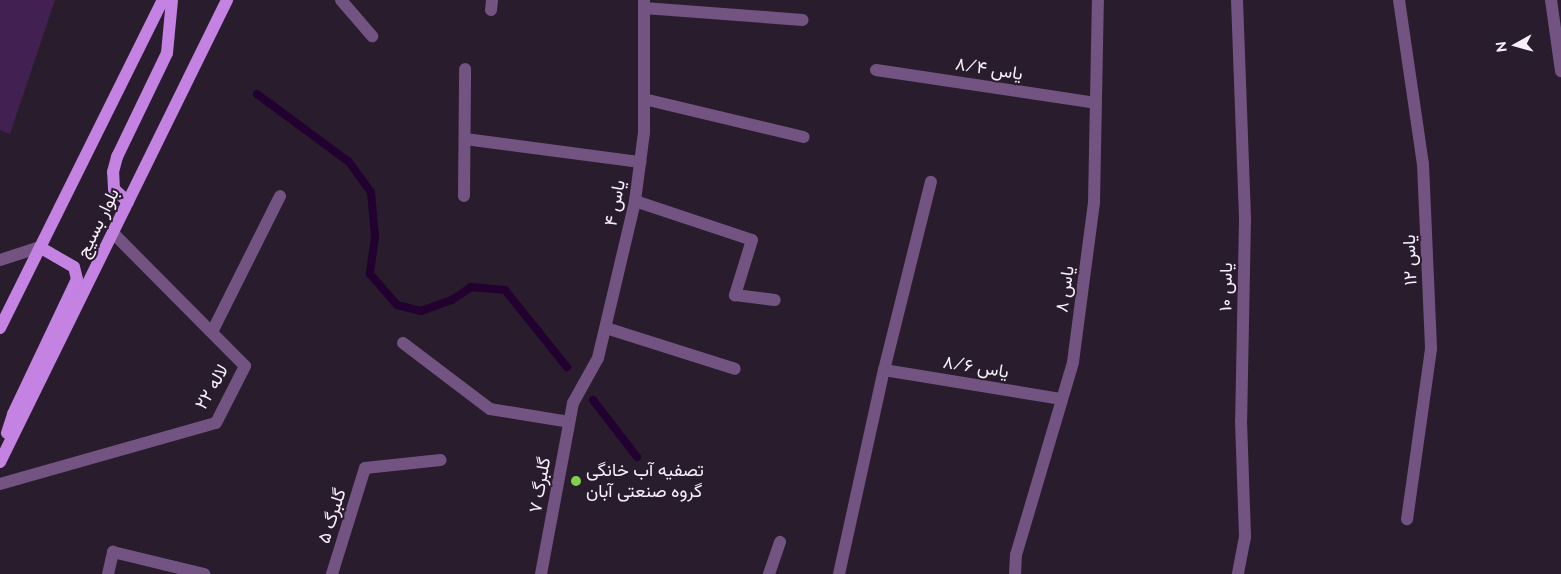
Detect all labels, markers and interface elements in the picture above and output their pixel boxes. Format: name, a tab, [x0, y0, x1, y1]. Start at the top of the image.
north arrow	[1491, 20, 1541, 70]
text: N	[1493, 41, 1510, 53]
street label: یاس ۸/۴	[954, 53, 1024, 85]
street label: یاس ۴	[600, 178, 630, 228]
street label: بلوار بسیج	[72, 185, 124, 261]
street label: یاس ۱۲	[1398, 234, 1422, 286]
street label: یاس ۱۰	[1215, 262, 1237, 312]
street label: یاس ۸	[1051, 264, 1079, 314]
street label: یاس ۸/۶	[942, 351, 1010, 383]
street label: لاله ۲۲	[191, 361, 233, 413]
street label: گلبرگ ۷	[524, 455, 556, 515]
place label: تصفیه آب خانگی گروه صنعتی آبان	[586, 460, 704, 502]
marker: تصفیه آب خانگی گروه صنعتی آبان	[570, 475, 582, 487]
street label: گلبرگ ۵	[313, 486, 351, 546]

